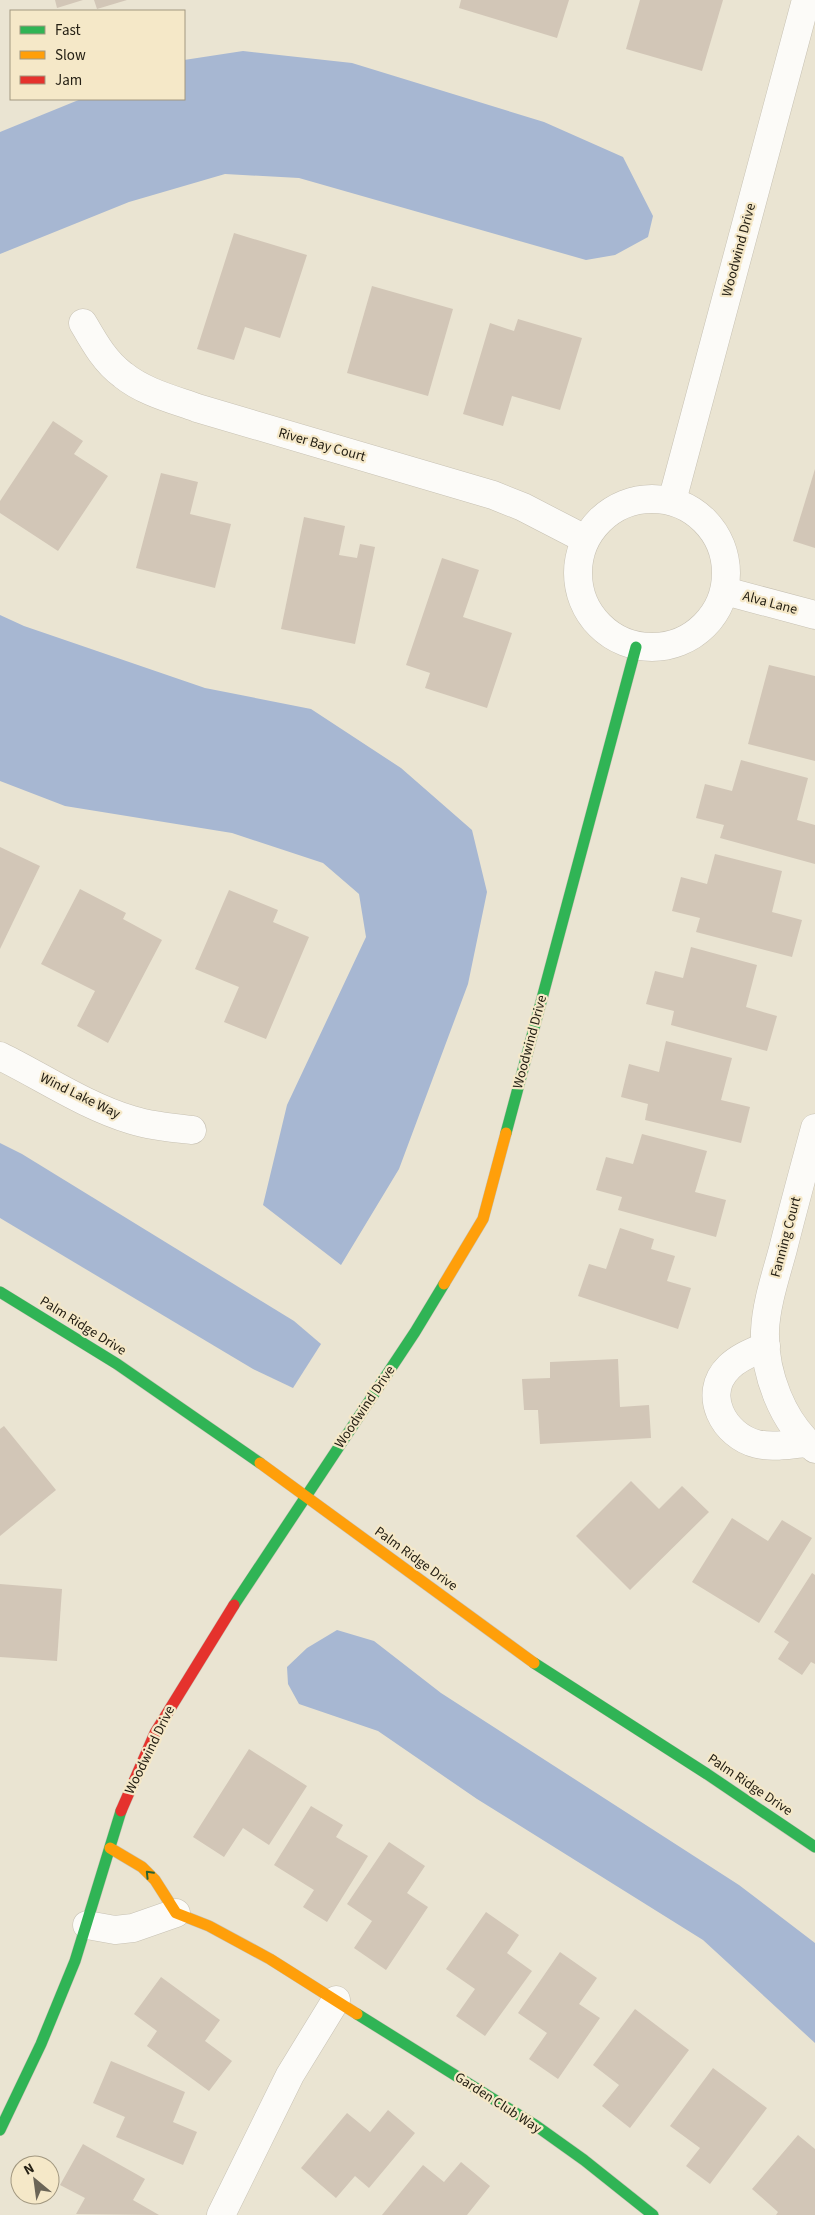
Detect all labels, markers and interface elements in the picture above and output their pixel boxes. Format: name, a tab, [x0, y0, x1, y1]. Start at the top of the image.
legend	[10, 10, 185, 100]
text: Fast	[55, 20, 81, 41]
text: Slow	[55, 45, 86, 66]
text: Jam	[55, 70, 82, 91]
street label: Woodwind Drive	[717, 201, 761, 299]
street label: River Bay Court	[276, 423, 368, 467]
street label: Alva Lane	[740, 586, 800, 620]
street label: Woodwind Drive	[508, 993, 552, 1091]
street label: Wind Lake Way	[36, 1068, 124, 1124]
street label: Fanning Court	[766, 1194, 806, 1279]
street label: Palm Ridge Drive	[36, 1291, 130, 1361]
street label: Woodwind Drive	[330, 1362, 400, 1452]
street label: Palm Ridge Drive	[370, 1522, 462, 1596]
street label: Woodwind Drive	[120, 1702, 180, 1798]
street label: Palm Ridge Drive	[704, 1749, 796, 1821]
one-way arrow	[146, 1871, 155, 1880]
street label: Garden Club Way	[451, 2067, 546, 2139]
north arrow	[10, 2155, 60, 2205]
text: N	[20, 2159, 38, 2181]

